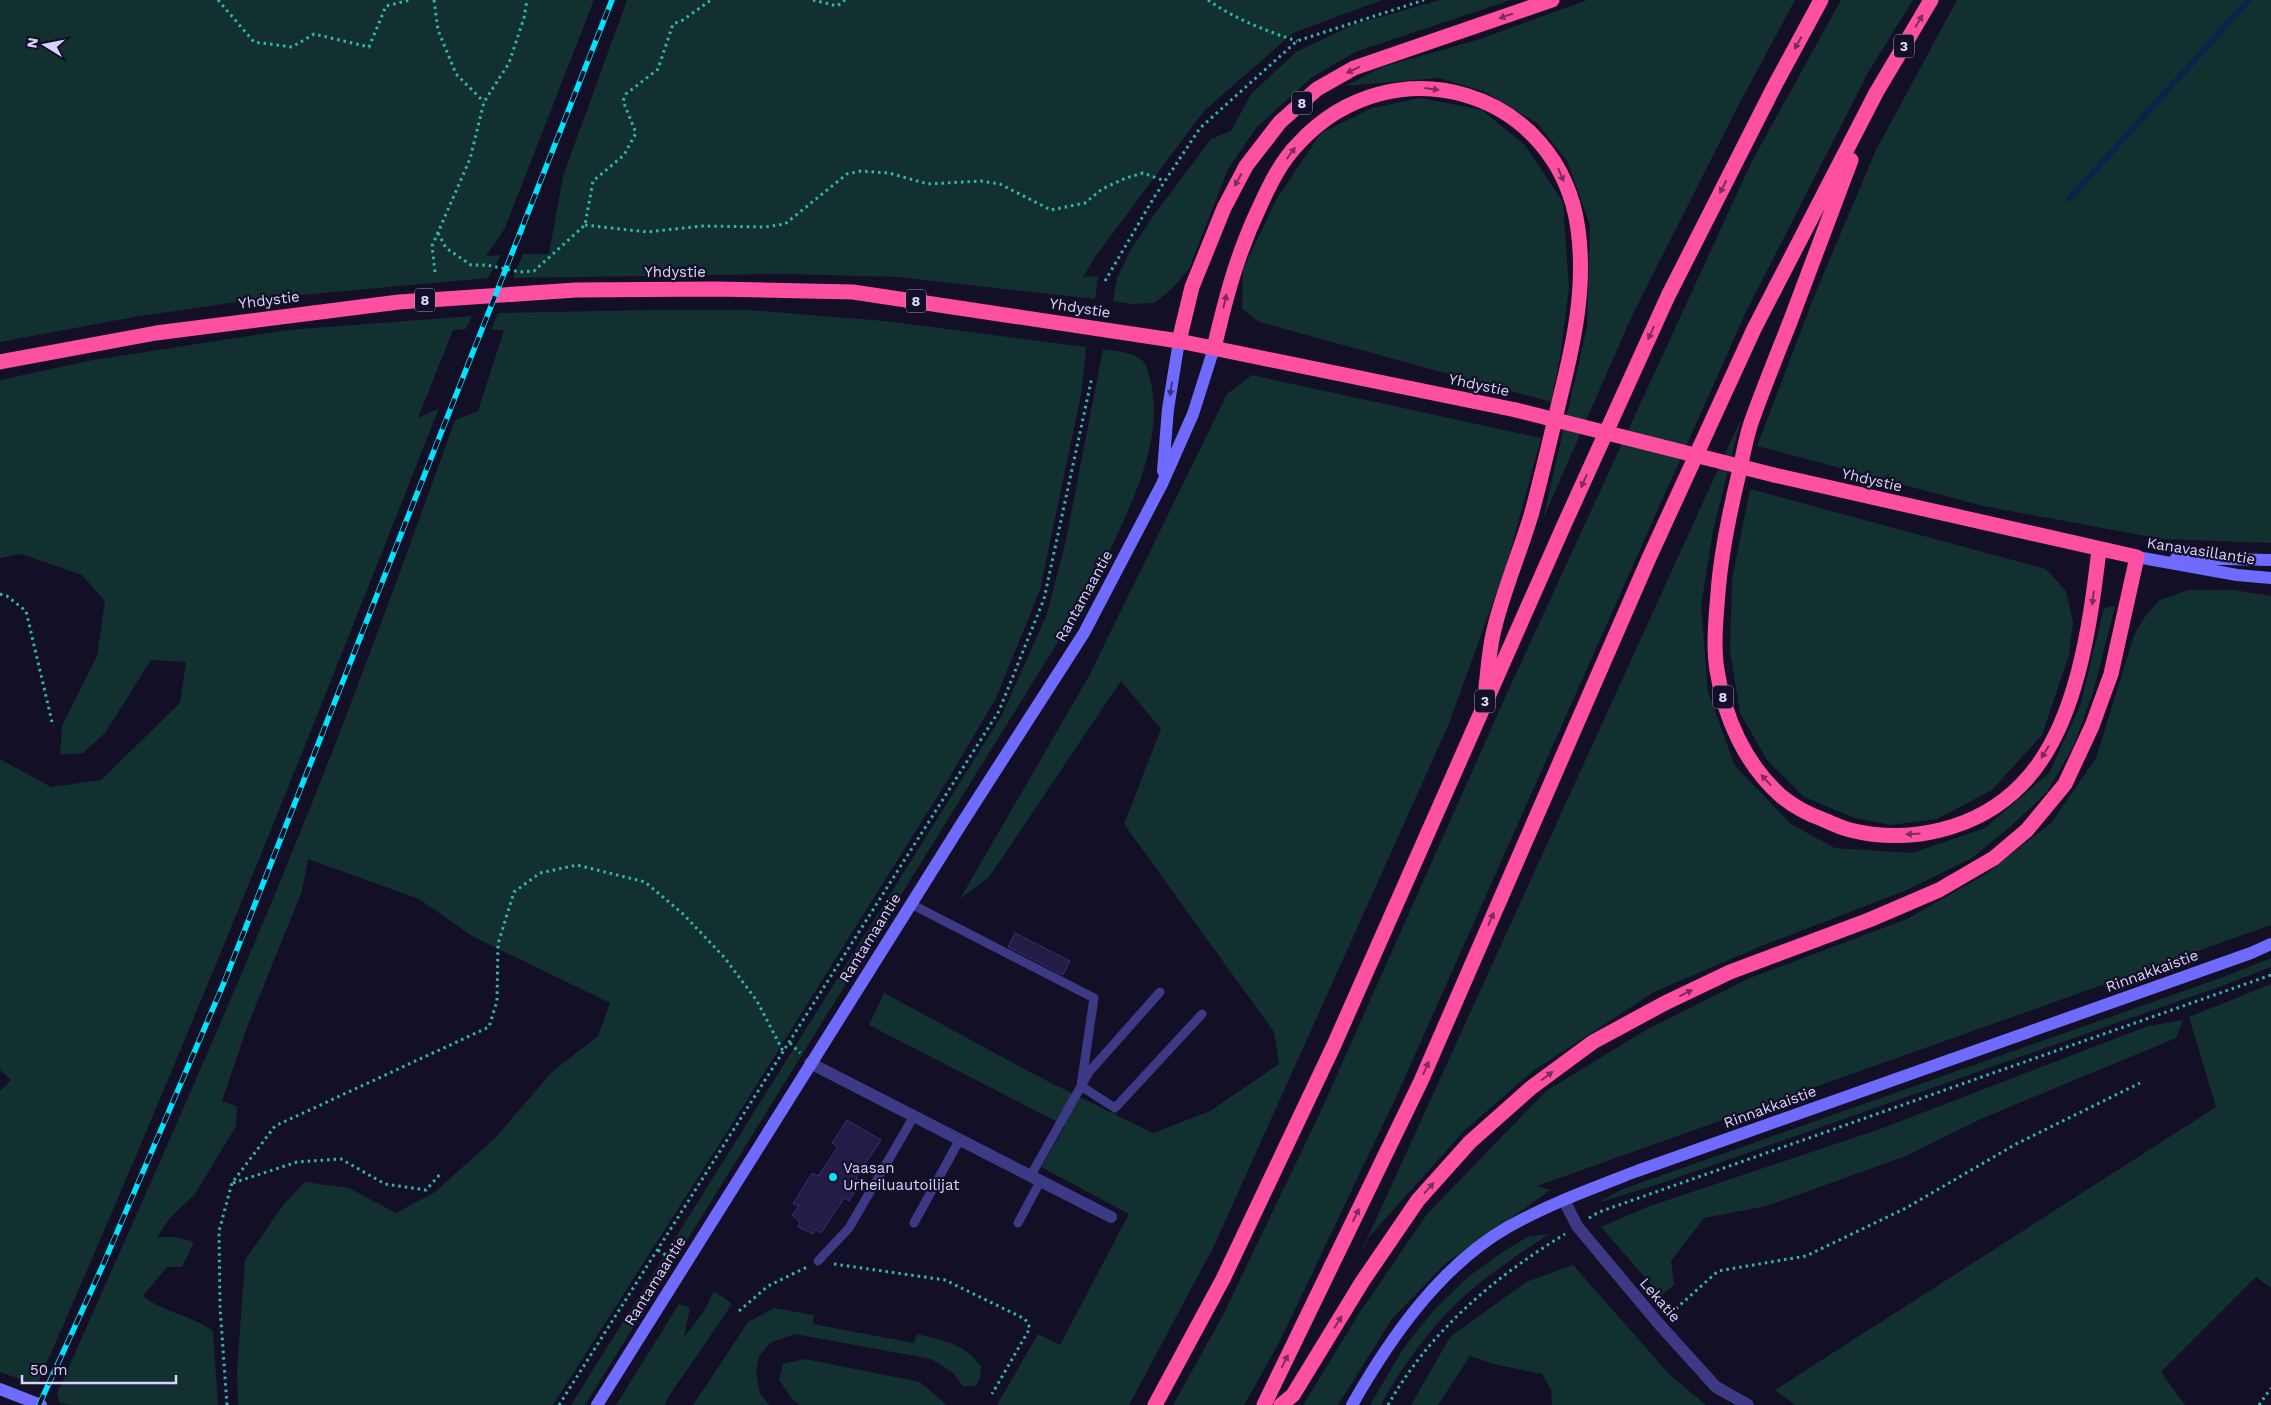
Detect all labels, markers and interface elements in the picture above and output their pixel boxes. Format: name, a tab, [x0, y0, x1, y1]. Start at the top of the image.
one-way arrow	[1499, 13, 1514, 20]
one-way arrow	[1915, 14, 1924, 27]
north arrow	[20, 20, 70, 70]
road number: 3	[1894, 34, 1914, 58]
one-way arrow	[1794, 35, 1802, 50]
text: N	[23, 36, 41, 49]
one-way arrow	[1346, 66, 1360, 74]
one-way arrow	[1425, 85, 1441, 93]
road number: 8	[1292, 92, 1312, 115]
one-way arrow	[1286, 146, 1296, 160]
one-way arrow	[1558, 168, 1566, 182]
one-way arrow	[1234, 174, 1243, 187]
one-way arrow	[1719, 180, 1727, 194]
street label: Yhdystie	[644, 263, 706, 281]
street label: Yhdystie	[237, 287, 301, 313]
road number: 8	[415, 288, 435, 312]
road number: 8	[906, 290, 926, 312]
one-way arrow	[1221, 293, 1229, 308]
street label: Yhdystie	[1048, 294, 1112, 322]
one-way arrow	[1647, 326, 1655, 340]
street label: Yhdystie	[1447, 370, 1511, 400]
one-way arrow	[1167, 381, 1175, 397]
street label: Yhdystie	[1840, 464, 1904, 496]
one-way arrow	[1579, 474, 1587, 488]
street label: Kanavasillantie	[2146, 534, 2256, 568]
street label: Rantamaantie	[1051, 547, 1117, 645]
one-way arrow	[2089, 591, 2097, 607]
road number: 8	[1713, 686, 1733, 709]
road number: 3	[1475, 689, 1495, 712]
one-way arrow	[2040, 746, 2049, 759]
one-way arrow	[1760, 774, 1772, 786]
one-way arrow	[1904, 830, 1920, 838]
street label: Rantamaantie	[835, 890, 905, 986]
one-way arrow	[1488, 912, 1496, 926]
street label: Rinnakkaistie	[2103, 946, 2201, 996]
one-way arrow	[1679, 989, 1693, 997]
one-way arrow	[1423, 1061, 1431, 1075]
one-way arrow	[1540, 1071, 1554, 1081]
street label: Rinnakkaistie	[1721, 1082, 1819, 1132]
place label: Vaasan Urheiluautoilijat	[843, 1159, 960, 1194]
marker: Vaasan Urheiluautoilijat	[827, 1171, 839, 1183]
one-way arrow	[1423, 1182, 1435, 1194]
one-way arrow	[1352, 1208, 1360, 1222]
street label: Rantamaantie	[620, 1233, 690, 1329]
street label: Lekatie	[1636, 1274, 1684, 1326]
one-way arrow	[1333, 1315, 1342, 1328]
scale bar	[22, 1352, 176, 1384]
one-way arrow	[1281, 1354, 1289, 1368]
text: 50 m	[30, 1361, 67, 1379]

